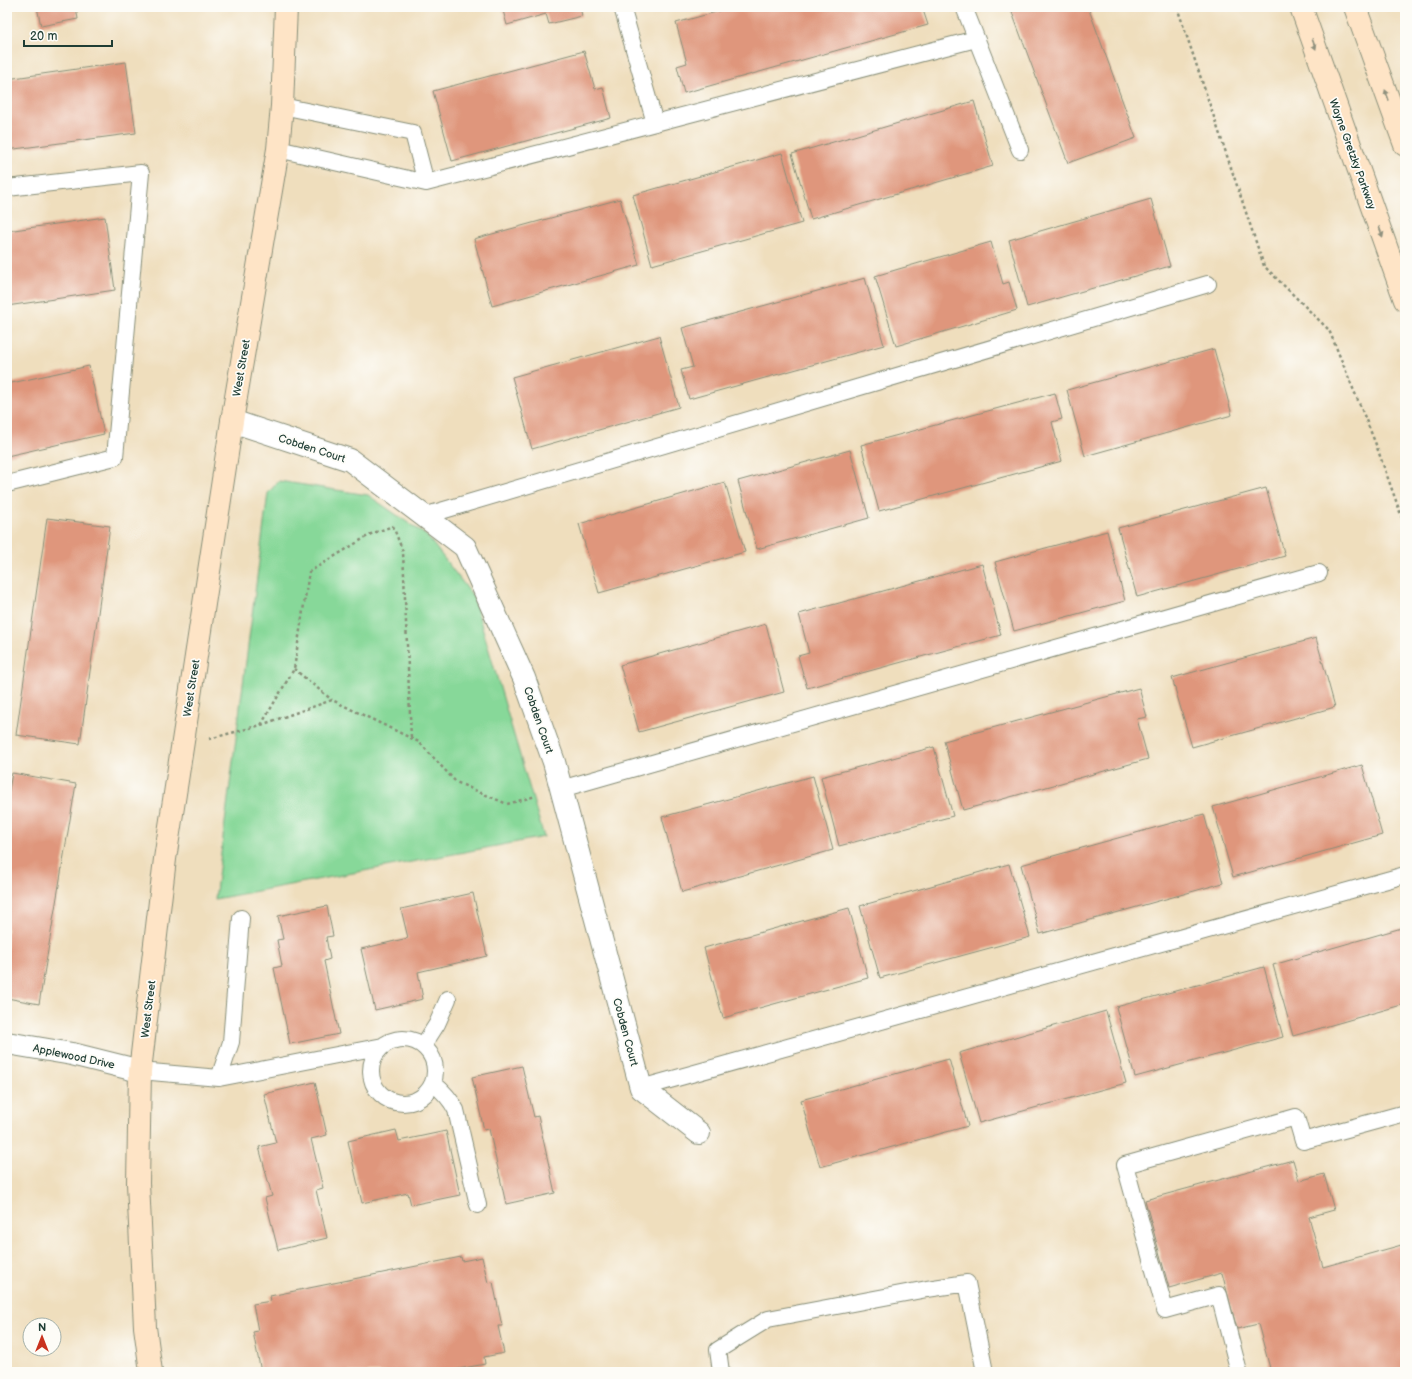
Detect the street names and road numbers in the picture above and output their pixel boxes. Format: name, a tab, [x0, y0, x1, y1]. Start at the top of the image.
street label: Wayne Gretzky Parkway	[1326, 97, 1379, 211]
street label: West Street	[230, 338, 253, 398]
street label: Cobden Court	[277, 432, 348, 466]
street label: West Street	[181, 658, 203, 718]
street label: Cobden Court	[521, 685, 556, 756]
street label: West Street	[139, 979, 159, 1038]
street label: Cobden Court	[610, 997, 641, 1068]
street label: Applewood Drive	[32, 1041, 116, 1072]

